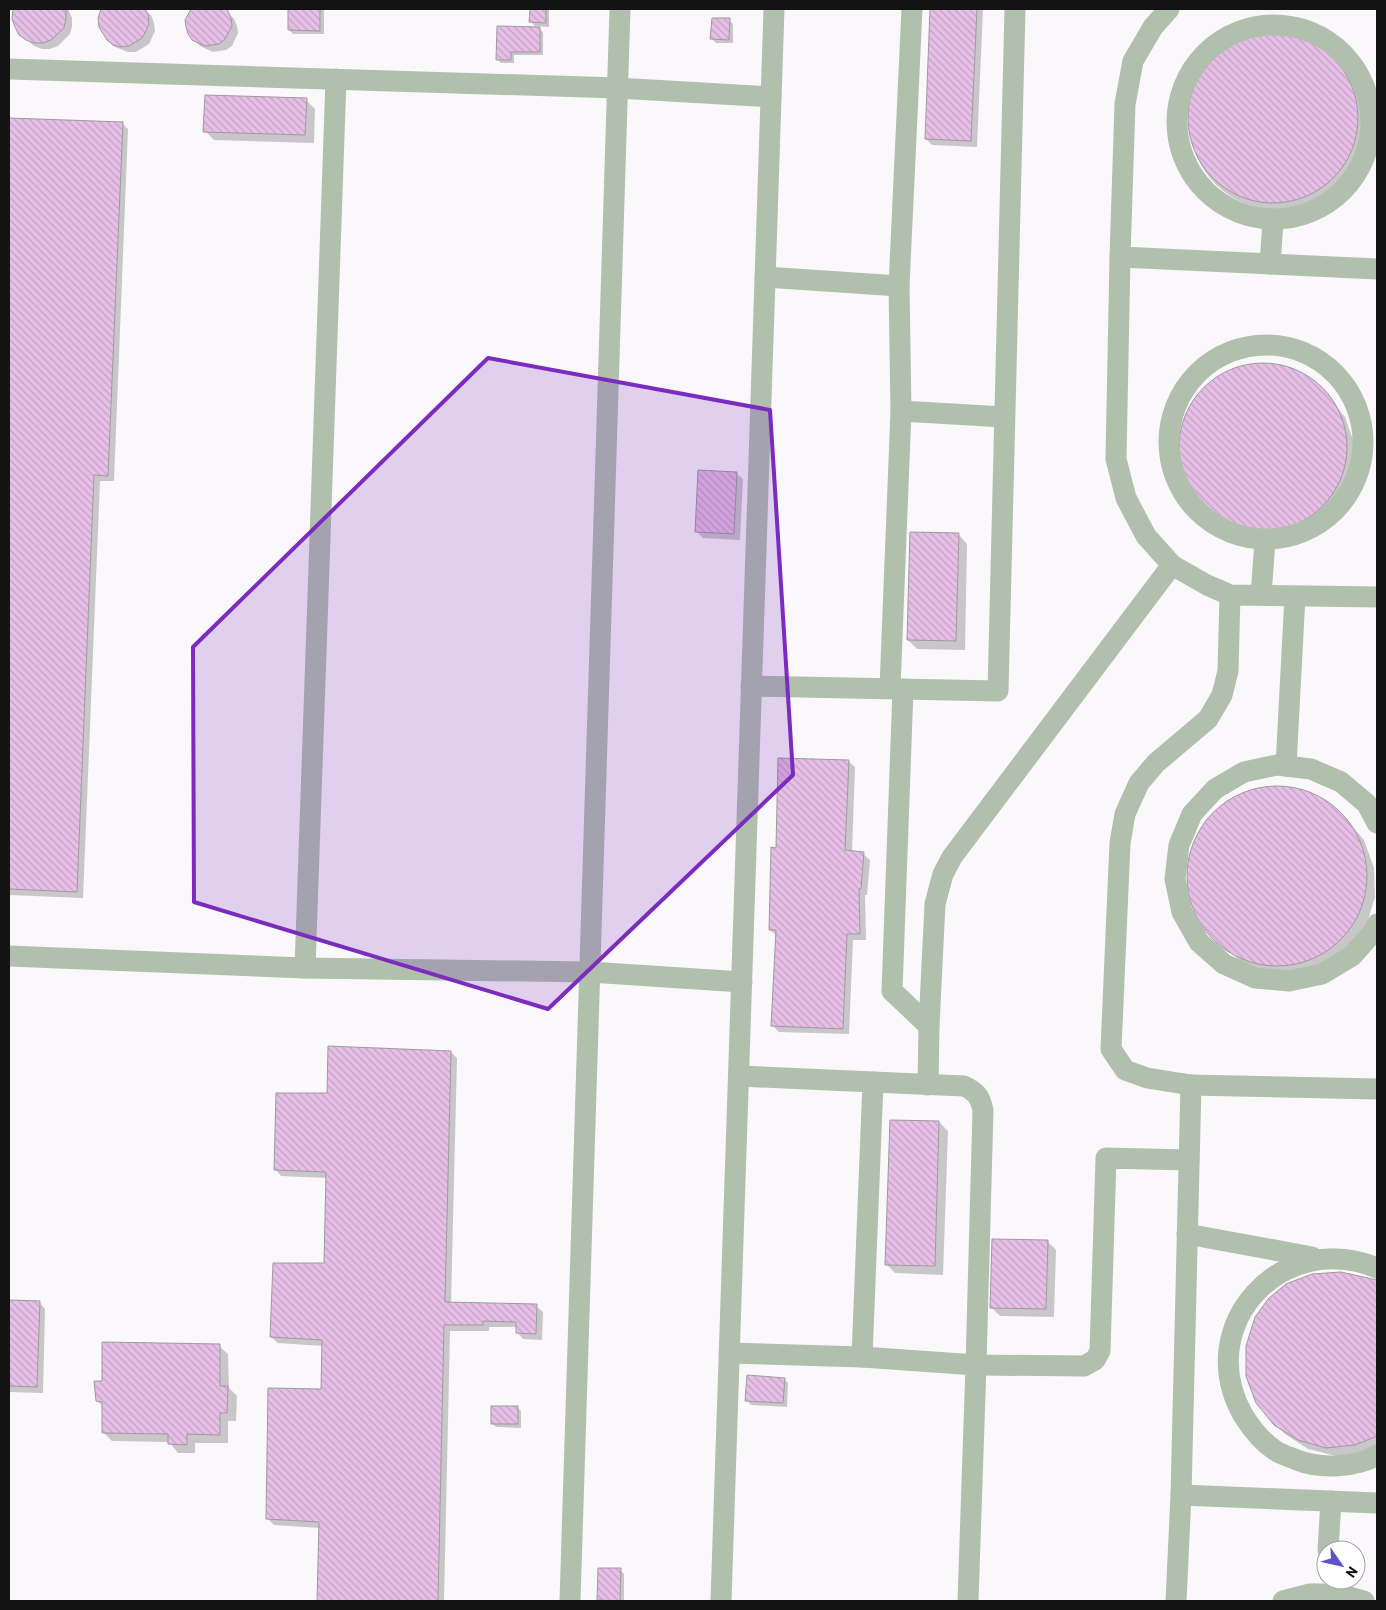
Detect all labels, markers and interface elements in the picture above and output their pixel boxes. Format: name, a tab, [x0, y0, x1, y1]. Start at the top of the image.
north arrow	[1316, 1540, 1366, 1590]
text: N	[1343, 1564, 1362, 1581]

